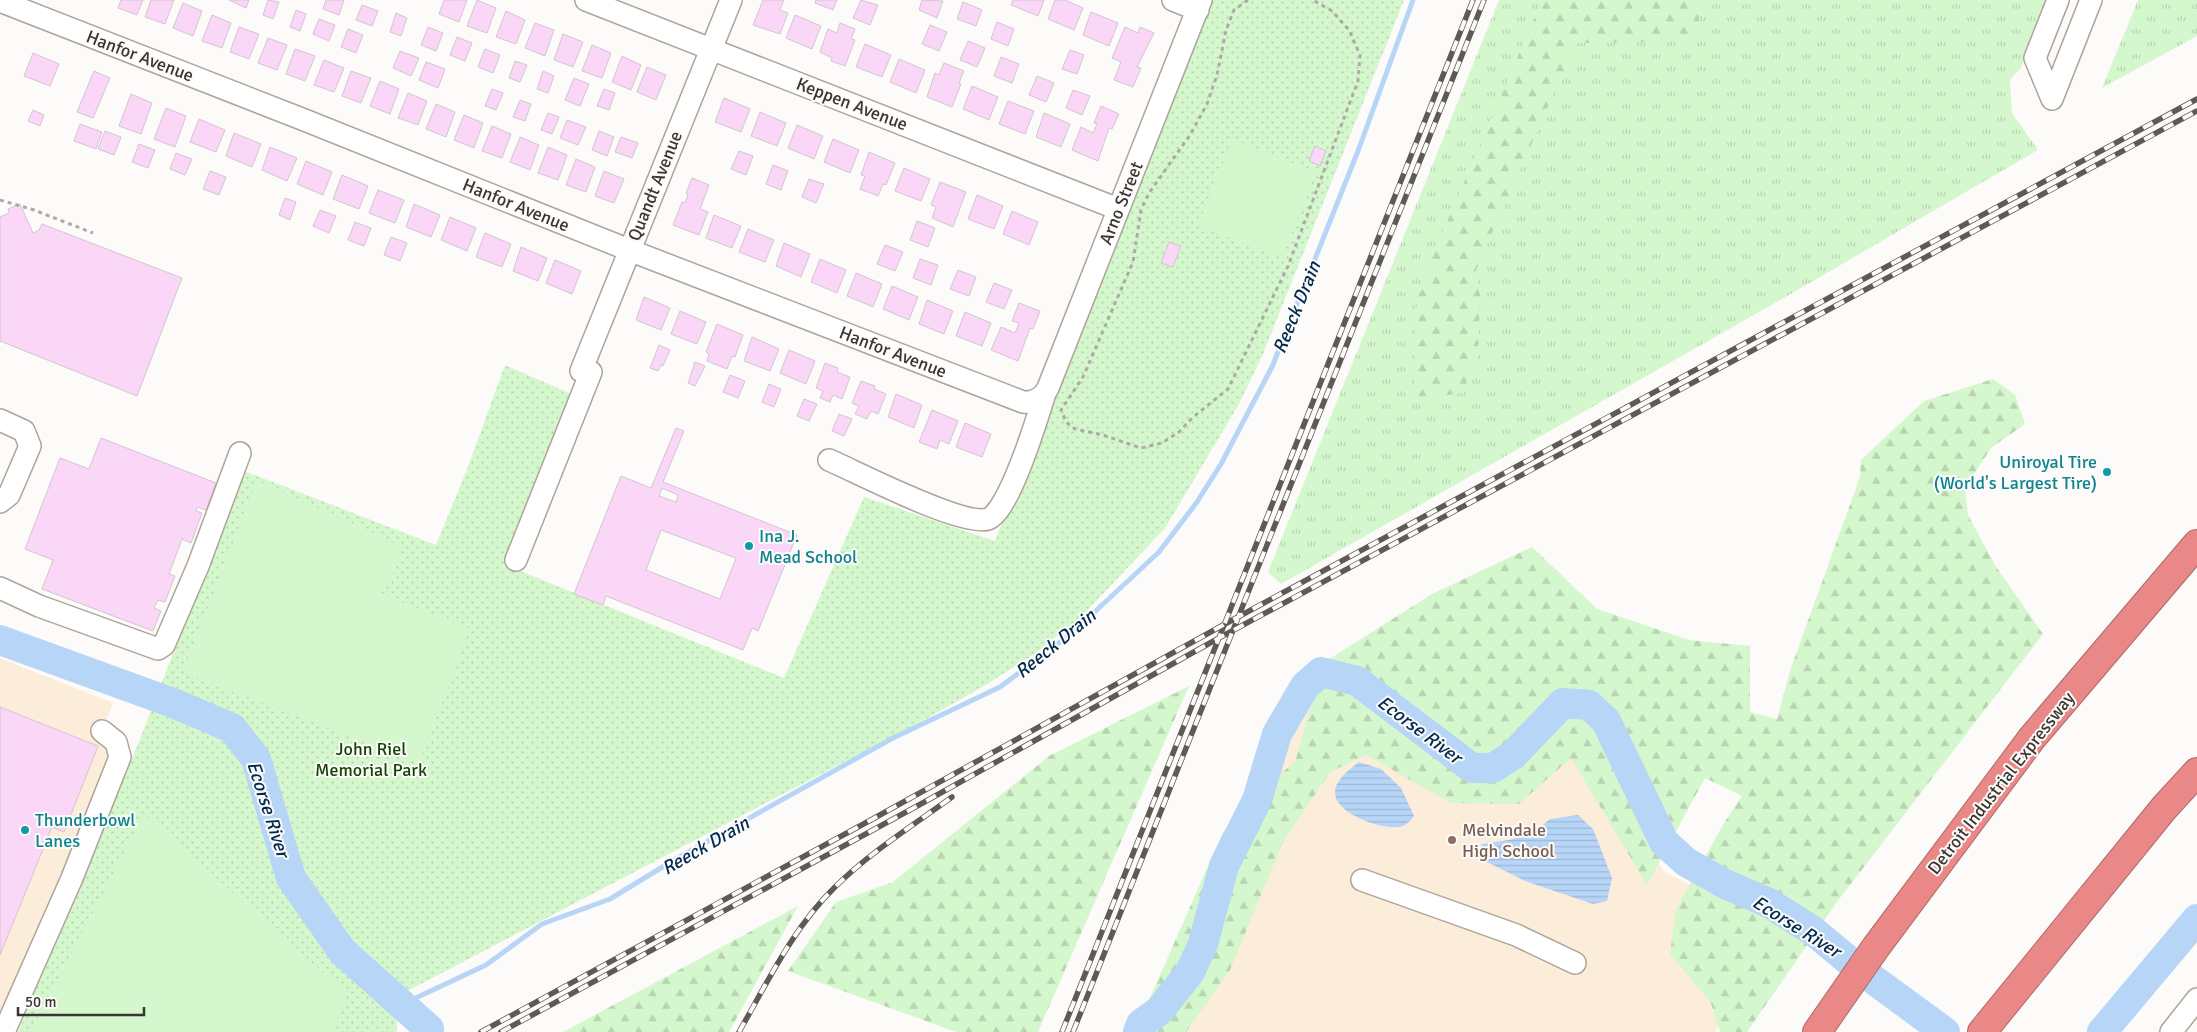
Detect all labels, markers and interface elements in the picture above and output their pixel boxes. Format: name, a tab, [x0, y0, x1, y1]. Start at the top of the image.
street label: Hanfor Avenue	[83, 25, 197, 87]
street label: Keppen Avenue	[793, 73, 911, 135]
street label: Quandt Avenue	[623, 128, 687, 244]
street label: Arno Street	[1094, 158, 1148, 248]
street label: Hanfor Avenue	[459, 174, 573, 236]
water label: Reeck Drain	[1268, 257, 1326, 357]
street label: Hanfor Avenue	[836, 321, 950, 383]
place label: Uniroyal Tire (World's Largest Tire)	[1934, 451, 2097, 494]
marker: Uniroyal Tire (World's Largest Tire)	[2101, 466, 2113, 478]
place label: Ina J. Mead School	[759, 525, 857, 568]
marker: Ina J. Mead School	[743, 540, 755, 552]
water label: Reeck Drain	[1010, 603, 1101, 684]
street label: Detroit Industrial Expressway	[1923, 687, 2080, 879]
water label: Ecorse River	[1372, 690, 1469, 771]
park label: John Riel Memorial Park	[315, 738, 427, 781]
water label: Ecorse River	[241, 758, 296, 863]
place label: Thunderbowl Lanes	[35, 809, 135, 852]
water label: Reeck Drain	[657, 811, 754, 881]
place label: Melvindale High School	[1462, 819, 1555, 862]
marker: Thunderbowl Lanes	[19, 824, 31, 836]
marker: Melvindale High School	[1446, 834, 1458, 846]
water label: Ecorse River	[1748, 890, 1848, 965]
scale bar	[18, 984, 144, 1016]
text: 50 m	[25, 993, 56, 1011]

